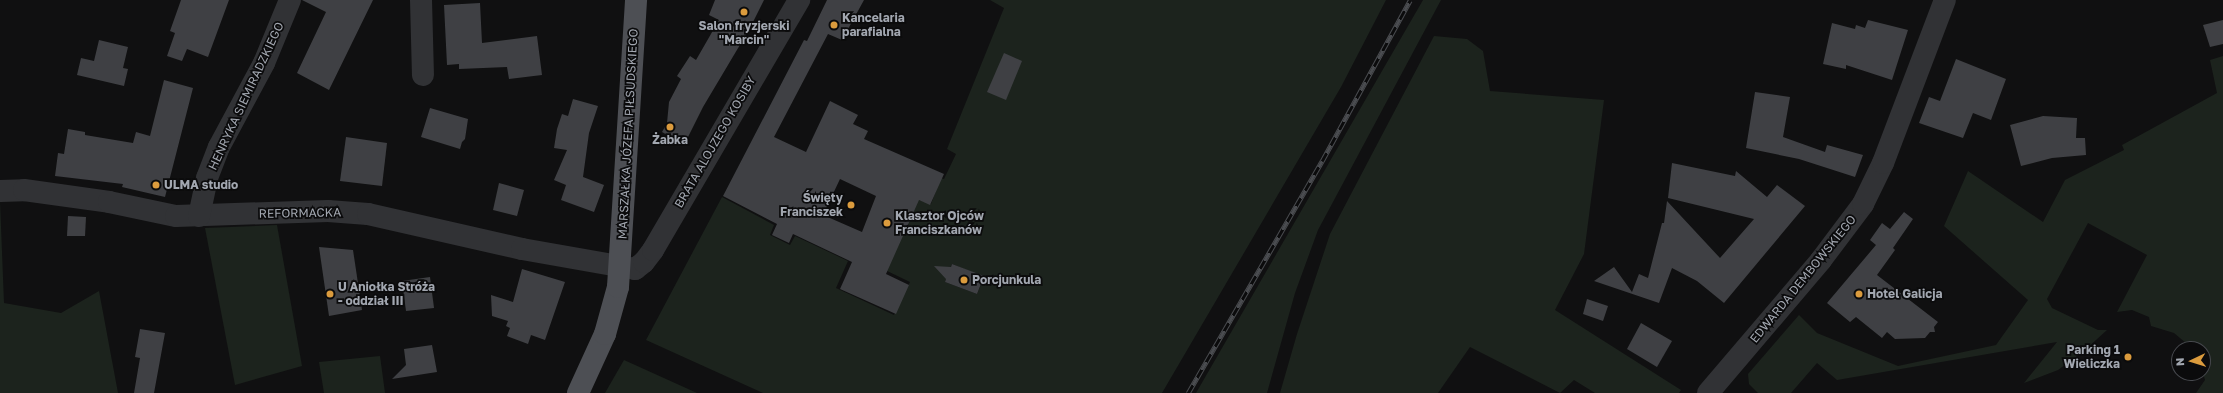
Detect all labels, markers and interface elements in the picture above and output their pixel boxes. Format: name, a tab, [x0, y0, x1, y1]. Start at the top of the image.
marker: Salon fryzjerski "Marcin"	[739, 7, 749, 17]
place label: Kancelaria parafialna	[842, 11, 905, 39]
place label: Salon fryzjerski "Marcin"	[698, 19, 790, 47]
street label: HENRYKA SIEMIRADZKIEGO	[205, 20, 287, 172]
marker: Kancelaria parafialna	[829, 20, 839, 30]
street label: MARSZAŁKA JÓZEFA PIŁSUDSKIEGO	[615, 28, 641, 240]
street label: BRATA ALOJZEGO KOSIBY	[671, 74, 759, 210]
marker: Żabka	[665, 122, 675, 132]
place label: Żabka	[652, 133, 688, 147]
place label: ULMA studio	[164, 178, 238, 192]
marker: ULMA studio	[151, 180, 161, 190]
place label: Święty Franciszek	[780, 191, 843, 219]
marker: Święty Franciszek	[846, 200, 856, 210]
street label: REFORMACKA	[259, 205, 341, 221]
place label: Klasztor Ojców Franciszkanów	[895, 209, 984, 237]
street label: EDWARDA DEMBOWSKIEGO	[1747, 212, 1859, 346]
marker: Klasztor Ojców Franciszkanów	[882, 218, 892, 228]
place label: Porcjunkula	[972, 273, 1041, 287]
marker: Porcjunkula	[959, 275, 969, 285]
place label: U Aniołka Stróża - oddział III	[338, 280, 435, 308]
place label: Hotel Galicja	[1867, 287, 1942, 301]
marker: U Aniołka Stróża - oddział III	[325, 289, 335, 299]
marker: Hotel Galicja	[1854, 289, 1864, 299]
north arrow	[2171, 341, 2211, 381]
place label: Parking 1 Wieliczka	[2064, 343, 2120, 371]
marker: Parking 1 Wieliczka	[2123, 352, 2133, 362]
text: N	[2173, 357, 2186, 366]

